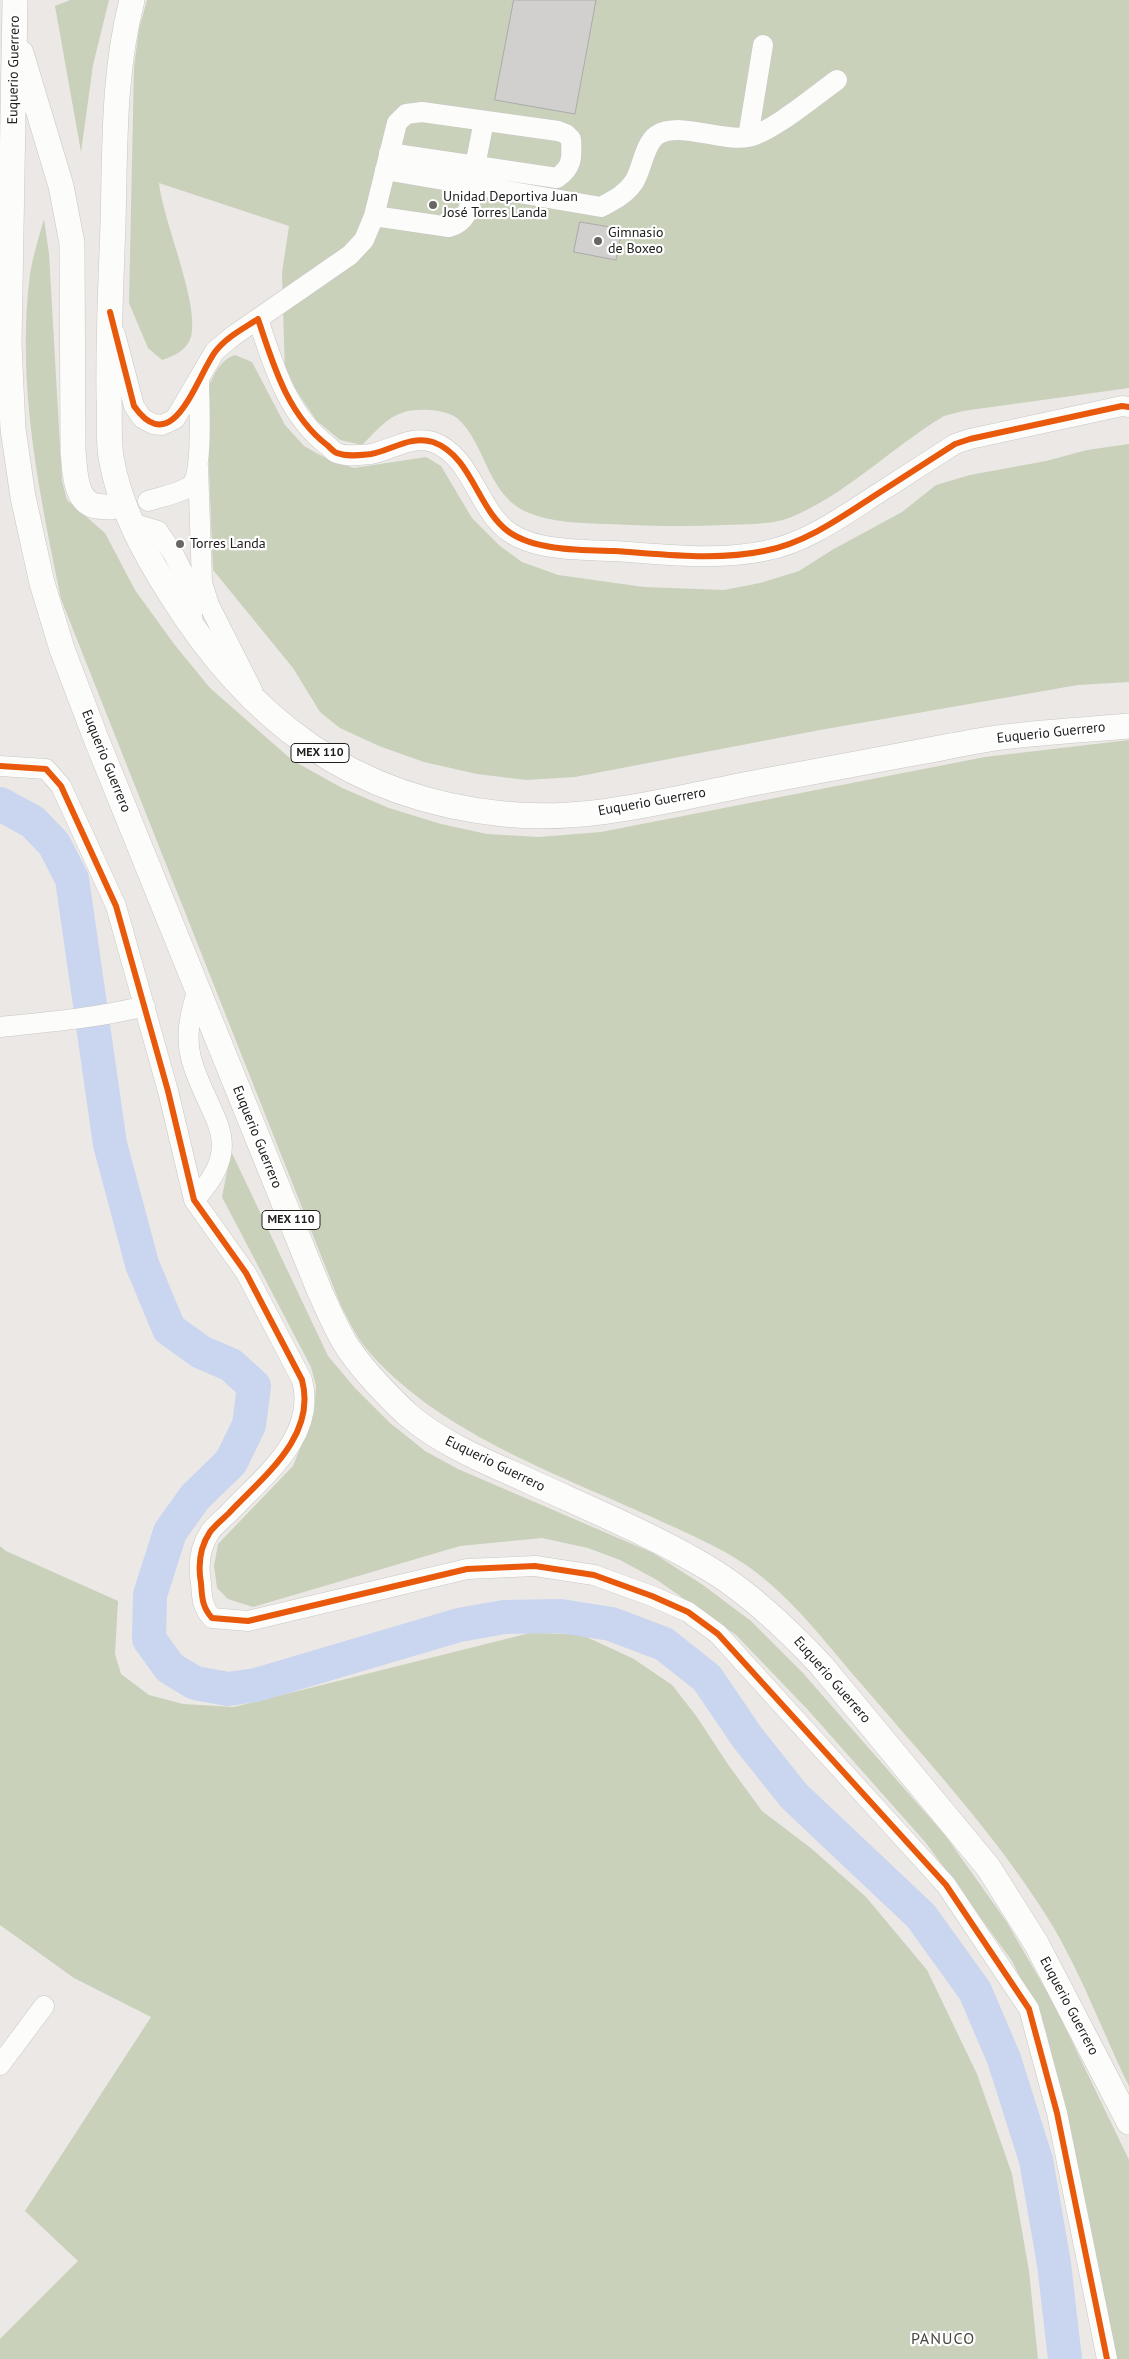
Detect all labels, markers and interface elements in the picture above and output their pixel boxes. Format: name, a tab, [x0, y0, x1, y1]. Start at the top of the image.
street label: Euquerio Guerrero	[5, 15, 23, 125]
place label: Unidad Deportiva Juan José Torres Landa	[443, 189, 578, 222]
marker: Unidad Deportiva Juan José Torres Landa	[427, 199, 439, 211]
place label: Gimnasio de Boxeo	[608, 225, 663, 258]
marker: Gimnasio de Boxeo	[592, 235, 604, 247]
place label: Torres Landa	[190, 536, 266, 552]
marker: Torres Landa	[174, 538, 186, 550]
street label: Euquerio Guerrero	[78, 707, 134, 815]
street label: Euquerio Guerrero	[996, 719, 1106, 747]
road number: MEX 110	[291, 744, 349, 762]
street label: Euquerio Guerrero	[597, 784, 707, 820]
street label: Euquerio Guerrero	[229, 1083, 285, 1191]
road number: MEX 110	[262, 1210, 320, 1230]
street label: Euquerio Guerrero	[442, 1433, 548, 1495]
street label: Euquerio Guerrero	[790, 1633, 874, 1727]
street label: Euquerio Guerrero	[1036, 1954, 1102, 2058]
district label: PANUCO	[910, 2329, 976, 2349]

